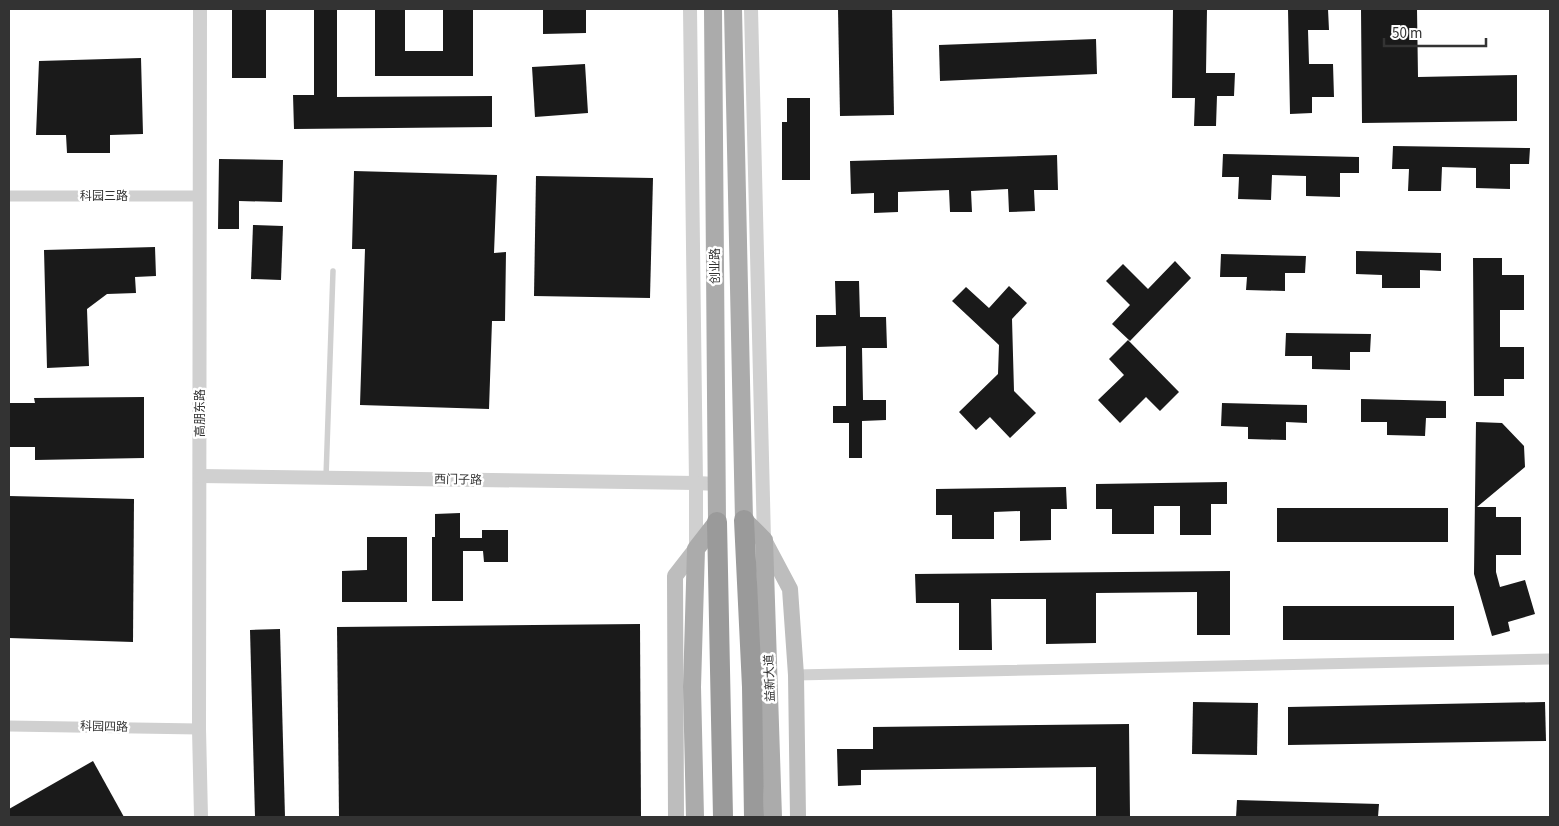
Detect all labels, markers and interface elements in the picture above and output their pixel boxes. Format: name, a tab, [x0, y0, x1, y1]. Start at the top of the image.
scale bar	[1384, 15, 1486, 47]
text: 50 m	[1392, 23, 1422, 44]
street label: 科园三路	[80, 188, 128, 205]
street label: 创业路	[707, 248, 724, 284]
street label: 高朋东路	[192, 389, 209, 437]
street label: 西门子路	[434, 471, 482, 489]
street label: 益新大道	[761, 654, 779, 702]
street label: 科园四路	[80, 718, 128, 736]

